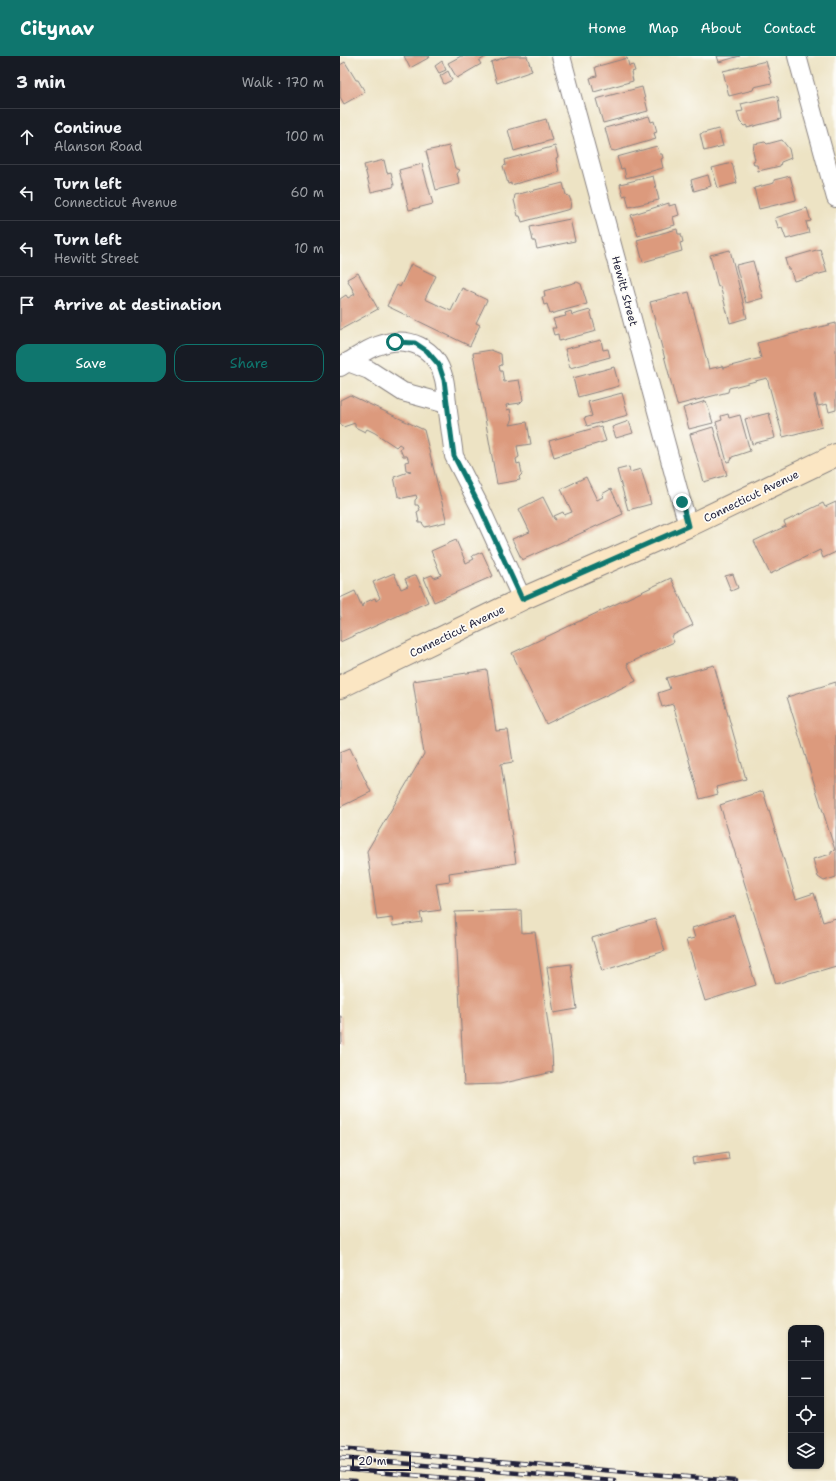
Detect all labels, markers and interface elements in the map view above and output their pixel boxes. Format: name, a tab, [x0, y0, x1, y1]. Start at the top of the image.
text: Citynav	[20, 16, 94, 41]
text: Home	[588, 19, 627, 37]
text: Map	[649, 19, 679, 37]
text: About	[701, 19, 742, 37]
text: Contact	[764, 19, 816, 37]
text: 3 min	[16, 71, 66, 93]
text: Walk · 170 m	[242, 74, 324, 91]
text: Continue	[54, 118, 122, 138]
icon: ahead	[16, 126, 38, 148]
text: 100 m	[285, 128, 324, 145]
text: Alanson Road	[54, 138, 142, 155]
text: Turn left	[54, 174, 122, 194]
icon: left	[16, 182, 38, 204]
text: 60 m	[291, 184, 324, 201]
text: Connecticut Avenue	[54, 194, 177, 211]
text: Turn left	[54, 230, 122, 250]
icon: left	[16, 238, 38, 260]
text: 10 m	[294, 240, 324, 257]
text: Hewitt Street	[54, 250, 139, 267]
street label: Hewitt Street	[608, 254, 641, 328]
icon: arrive	[16, 294, 38, 316]
text: Arrive at destination	[54, 295, 222, 315]
route start	[386, 333, 404, 351]
button: Save	[16, 344, 166, 382]
button: Share	[174, 344, 324, 382]
street label: Connecticut Avenue	[701, 467, 801, 526]
route end	[673, 493, 691, 511]
street label: Connecticut Avenue	[407, 602, 507, 661]
map controls	[788, 1325, 824, 1469]
button: +	[788, 1325, 824, 1361]
button: −	[788, 1361, 824, 1397]
button: locate	[788, 1397, 824, 1433]
button: layers	[788, 1433, 824, 1469]
scale bar	[352, 1453, 411, 1472]
text: 20 m	[358, 1454, 386, 1469]

